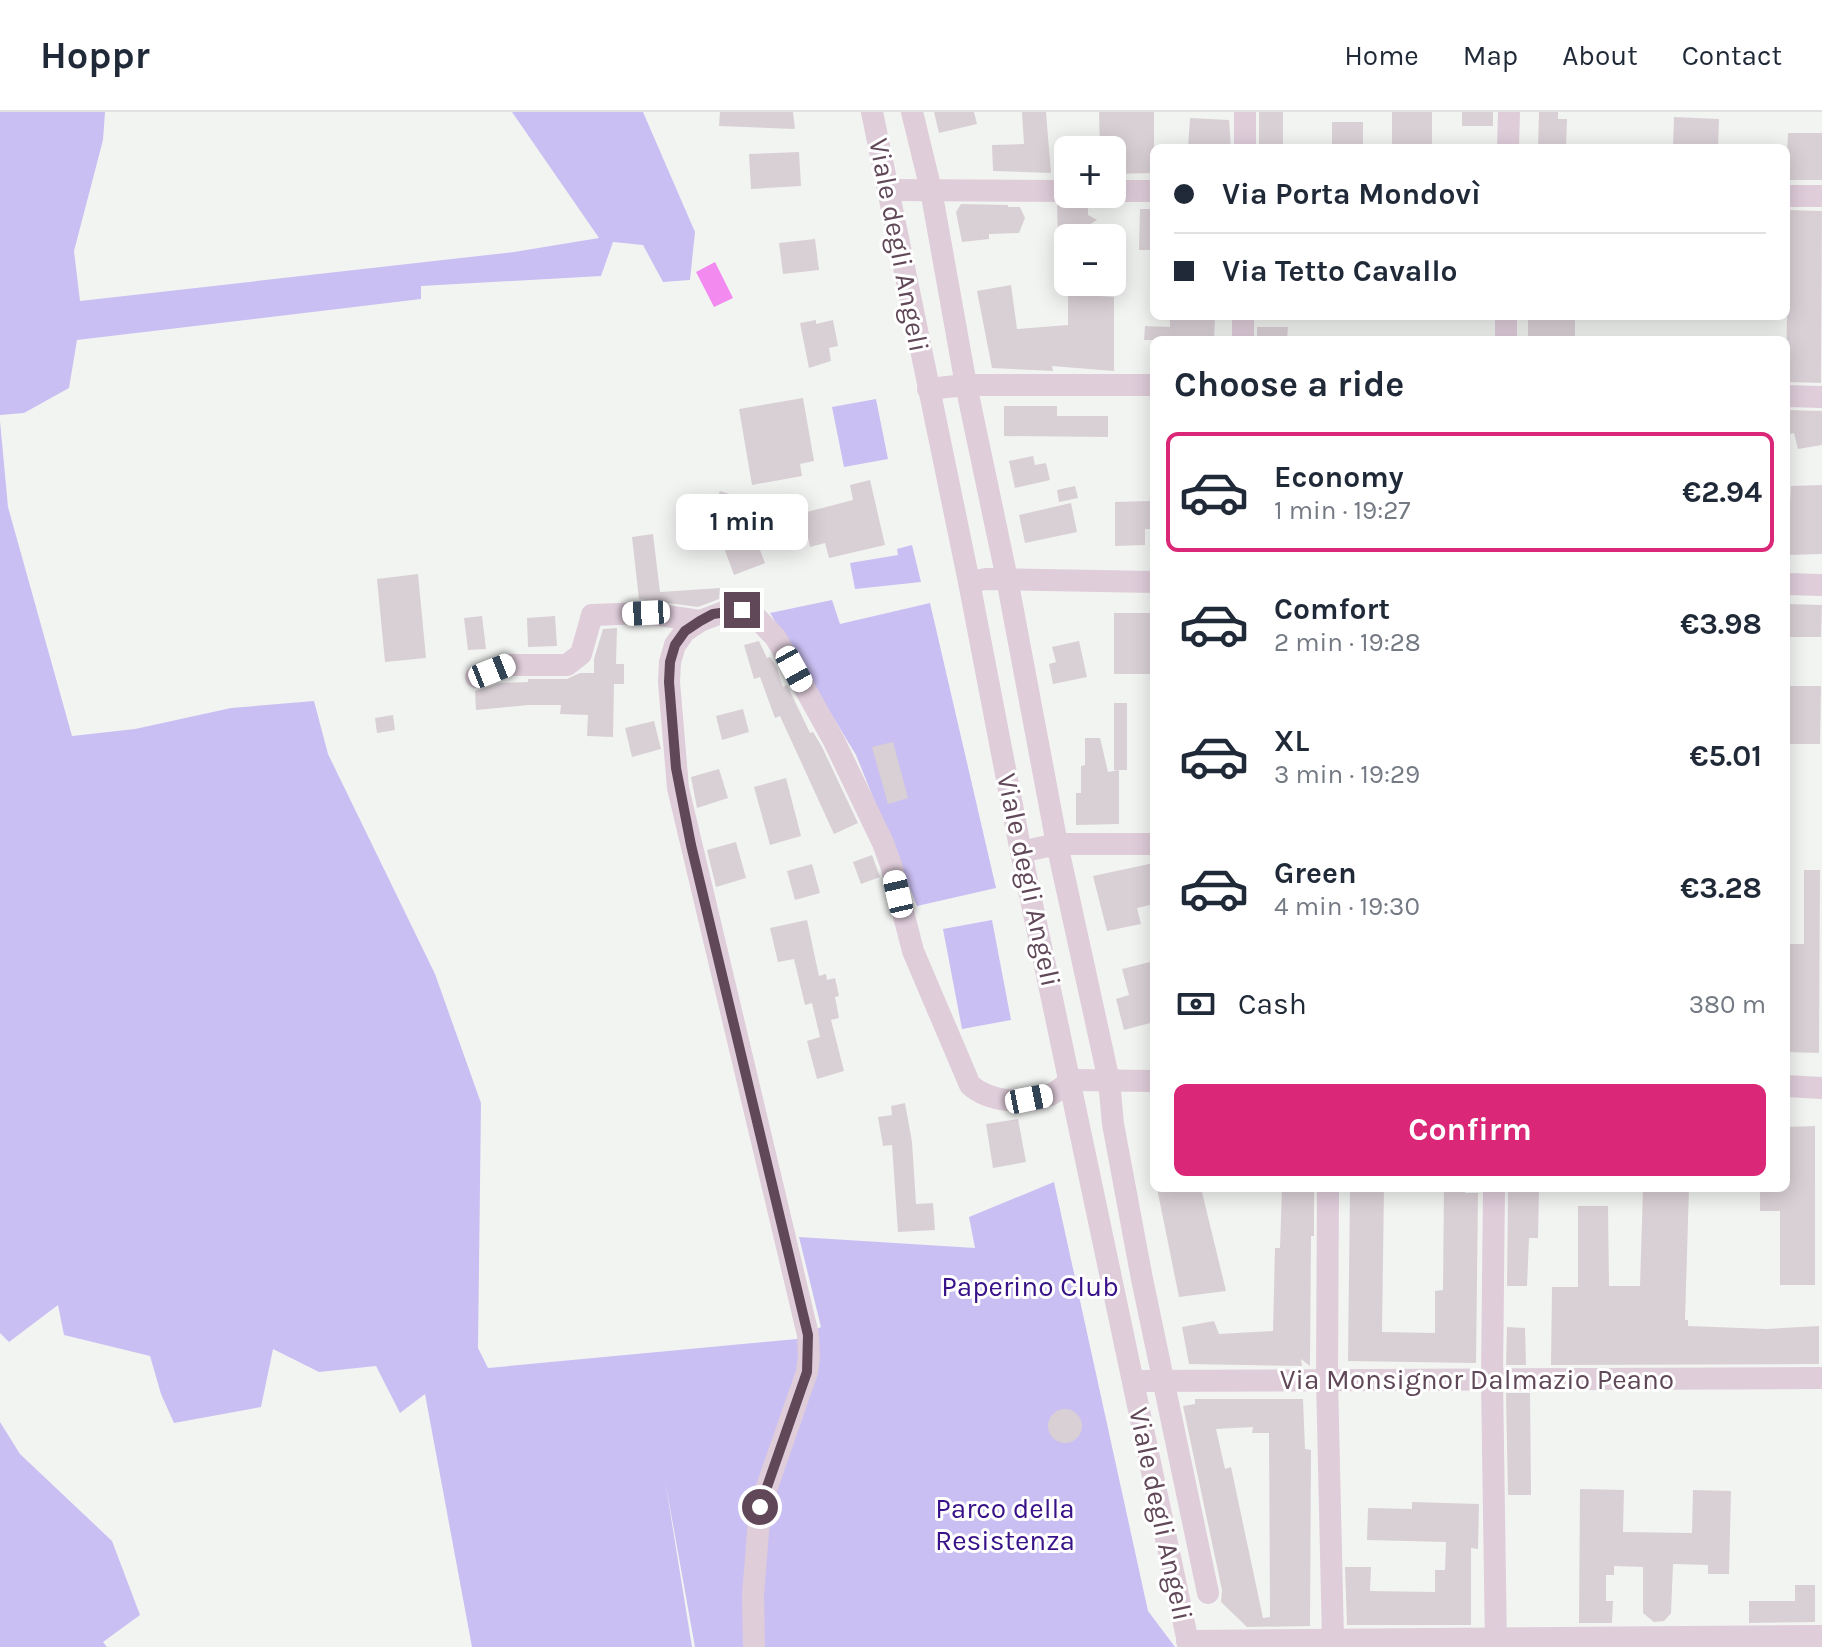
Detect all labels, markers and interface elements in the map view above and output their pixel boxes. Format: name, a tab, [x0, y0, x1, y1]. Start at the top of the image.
text: Hoppr	[40, 33, 150, 78]
text: Home	[1344, 39, 1419, 72]
text: Map	[1463, 39, 1518, 72]
text: About	[1562, 39, 1638, 72]
text: Contact	[1682, 39, 1782, 72]
street label: Viale degli Angeli	[862, 135, 936, 355]
map controls	[1054, 136, 1126, 296]
button: +	[1054, 136, 1126, 208]
text: Via Porta Mondovì	[1222, 176, 1481, 212]
button: −	[1054, 224, 1126, 296]
text: Via Tetto Cavallo	[1222, 253, 1458, 289]
text: Choose a ride	[1174, 363, 1404, 405]
icon: car	[1178, 456, 1250, 528]
text: Economy	[1274, 459, 1404, 495]
text: €2.94	[1682, 474, 1762, 510]
callout: 1 min	[676, 494, 808, 550]
text: 1 min · 19:27	[1274, 495, 1410, 526]
text: 1 min	[709, 506, 775, 537]
icon: car	[1178, 588, 1250, 660]
text: Comfort	[1274, 591, 1390, 627]
route end	[724, 592, 760, 628]
car	[621, 600, 671, 626]
text: €3.98	[1680, 606, 1762, 642]
text: 2 min · 19:28	[1274, 627, 1421, 658]
car	[772, 642, 816, 696]
car	[465, 651, 519, 691]
icon: car	[1178, 720, 1250, 792]
text: XL	[1274, 723, 1309, 759]
text: €5.01	[1689, 738, 1762, 774]
text: 3 min · 19:29	[1274, 759, 1420, 790]
street label: Viale degli Angeli	[990, 770, 1068, 990]
icon: car	[1178, 852, 1250, 924]
text: Green	[1274, 855, 1357, 891]
car	[881, 868, 915, 920]
text: €3.28	[1680, 870, 1762, 906]
text: 4 min · 19:30	[1274, 891, 1420, 922]
icon: cash	[1174, 982, 1218, 1026]
text: Cash	[1238, 986, 1307, 1022]
text: 380 m	[1689, 989, 1766, 1020]
car	[1003, 1083, 1055, 1115]
button: Confirm	[1174, 1084, 1766, 1176]
park label: Paperino Club	[941, 1270, 1119, 1303]
street label: Via Monsignor Dalmazio Peano	[1280, 1363, 1674, 1396]
street label: Viale degli Angeli	[1122, 1404, 1200, 1624]
route start	[742, 1489, 778, 1525]
park label: Parco della Resistenza	[935, 1492, 1075, 1557]

